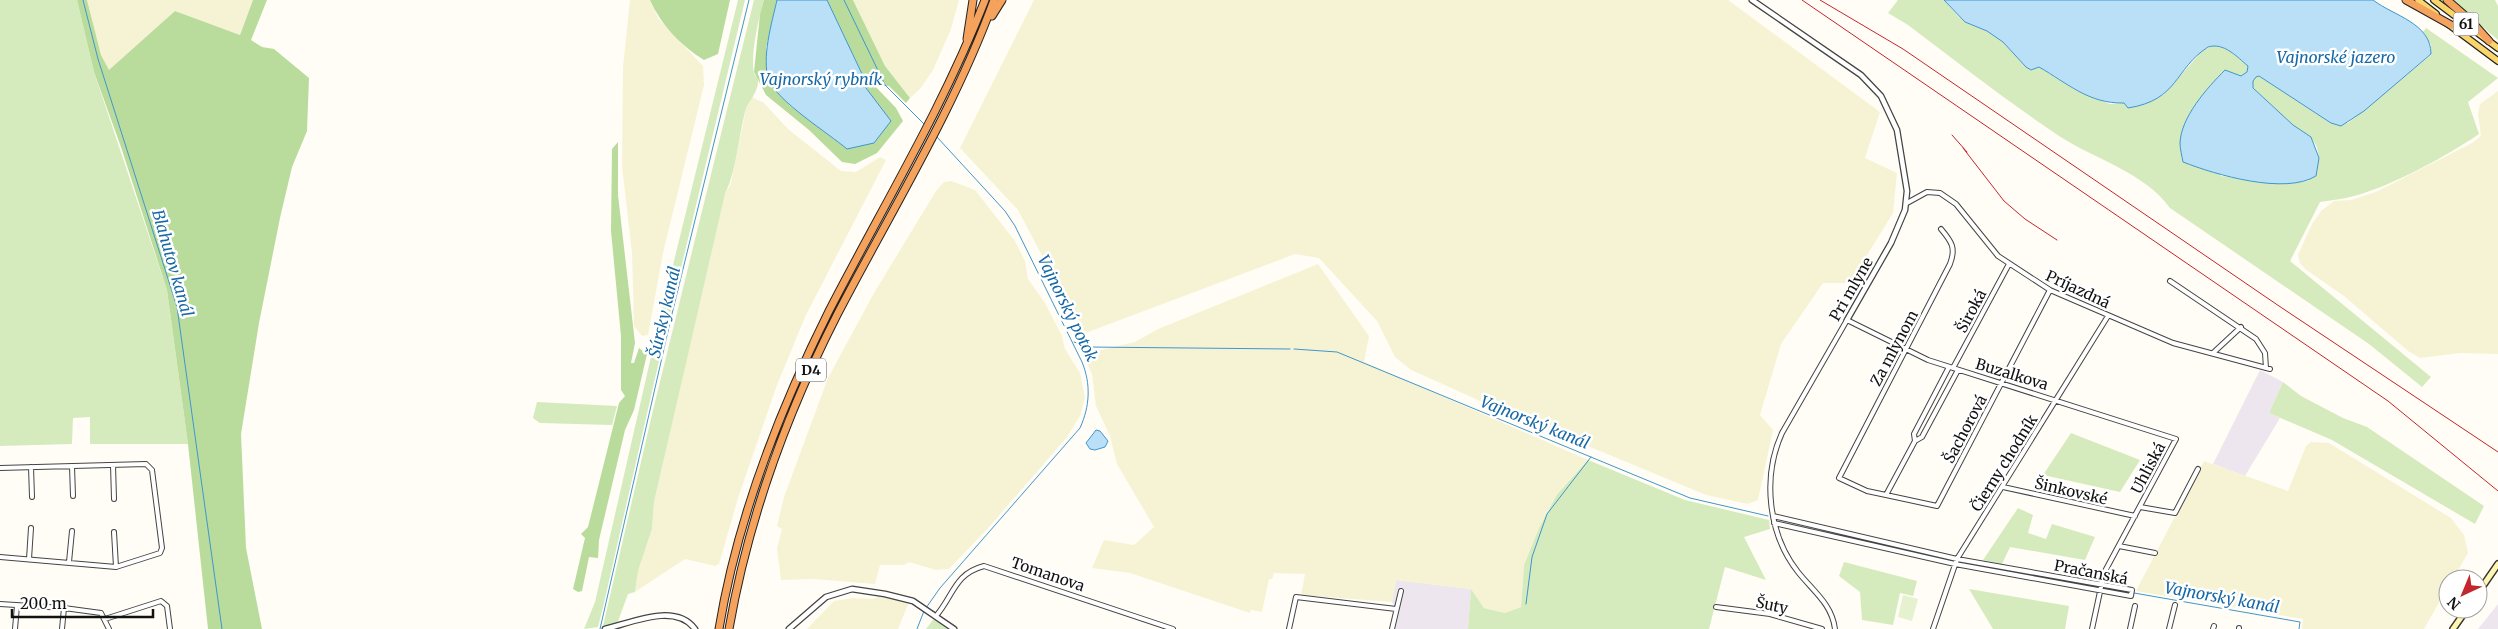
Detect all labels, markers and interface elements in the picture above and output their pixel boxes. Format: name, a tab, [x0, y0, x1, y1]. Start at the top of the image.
road number: 61	[2454, 12, 2478, 36]
water label: Vajnorské jazero	[2277, 47, 2395, 67]
water label: Vajnorský rybník	[760, 69, 882, 89]
water label: Blahutov kanál	[148, 207, 198, 319]
water label: Vajnorský potok	[1034, 252, 1102, 365]
street label: Pri mlyne	[1825, 254, 1877, 324]
water label: Šúrsky kanál	[644, 264, 684, 360]
street label: Príjazdná	[2043, 266, 2113, 312]
street label: Široká	[1951, 286, 1990, 336]
street label: Za mlynom	[1866, 307, 1922, 389]
street label: Buzalkova	[1973, 354, 2051, 394]
road number: D4	[796, 358, 826, 382]
water label: Vajnorský kanál	[1477, 391, 1593, 453]
street label: Šachorová	[1938, 391, 1991, 466]
street label: Čierny chodník	[1966, 410, 2042, 515]
street label: Uhliská	[2127, 439, 2169, 497]
street label: Šinkovské	[2033, 472, 2110, 509]
street label: Tomanova	[1009, 553, 1087, 595]
street label: Pračanská	[2053, 556, 2129, 588]
north arrow	[2438, 569, 2488, 619]
water label: Vajnorský kanál	[2163, 577, 2281, 617]
scale bar	[12, 586, 154, 618]
street label: Šuty	[1754, 591, 1790, 618]
text: N	[2444, 593, 2464, 614]
text: 200 m	[20, 594, 67, 613]

